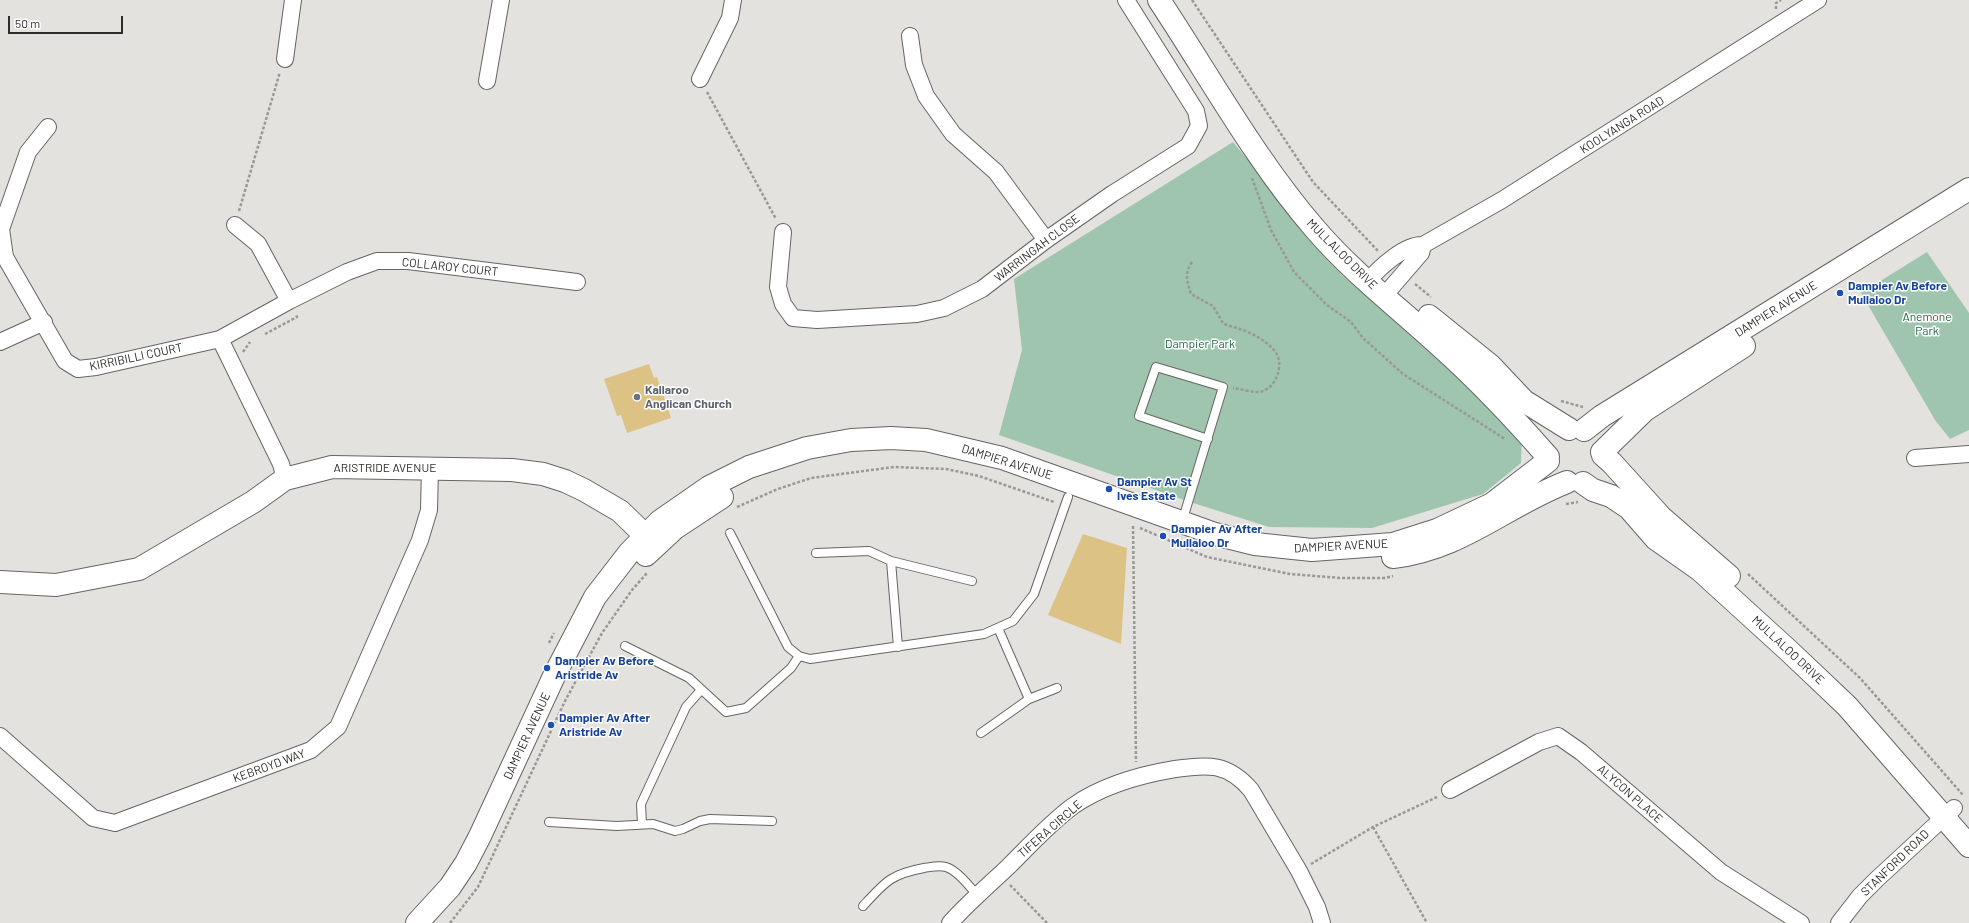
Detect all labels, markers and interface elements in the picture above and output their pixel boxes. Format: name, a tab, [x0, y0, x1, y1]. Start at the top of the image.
scale bar	[10, 8, 125, 34]
text: 50 m	[15, 16, 40, 30]
street label: KOOLYANGA ROAD	[1577, 93, 1667, 157]
street label: WARRINGAH CLOSE	[991, 211, 1083, 285]
street label: MULLALOO DRIVE	[1304, 216, 1380, 292]
street label: COLLAROY COURT	[401, 255, 499, 279]
street label: DAMPIER AVENUE	[1732, 278, 1820, 340]
place label: Dampier Av Before Mullaloo Dr	[1848, 279, 1947, 307]
marker: Dampier Av Before Mullaloo Dr	[1835, 288, 1845, 298]
park label: Anemone Park	[1902, 310, 1952, 338]
park label: Dampier Park	[1165, 337, 1235, 351]
street label: KIRRIBILLI COURT	[88, 340, 184, 374]
place label: Kallaroo Anglican Church	[645, 383, 732, 411]
marker: Kallaroo Anglican Church	[632, 392, 642, 402]
street label: DAMPIER AVENUE	[960, 441, 1054, 483]
street label: ARISTRIDE AVENUE	[334, 461, 436, 475]
place label: Dampier Av St Ives Estate	[1117, 475, 1192, 503]
marker: Dampier Av St Ives Estate	[1104, 484, 1114, 494]
place label: Dampier Av After Mullaloo Dr	[1171, 522, 1262, 550]
marker: Dampier Av After Mullaloo Dr	[1158, 531, 1168, 541]
street label: DAMPIER AVENUE	[1294, 536, 1388, 556]
street label: MULLALOO DRIVE	[1749, 613, 1827, 687]
place label: Dampier Av Before Aristride Av	[555, 654, 654, 682]
marker: Dampier Av Before Aristride Av	[542, 663, 552, 673]
street label: DAMPIER AVENUE	[501, 690, 553, 782]
place label: Dampier Av After Aristride Av	[559, 711, 650, 739]
marker: Dampier Av After Aristride Av	[546, 720, 556, 730]
street label: KEBROYD WAY	[231, 746, 307, 786]
street label: ALYCON PLACE	[1594, 762, 1666, 826]
street label: TIFERA CIRCLE	[1015, 797, 1085, 861]
street label: STANFORD ROAD	[1858, 827, 1932, 899]

